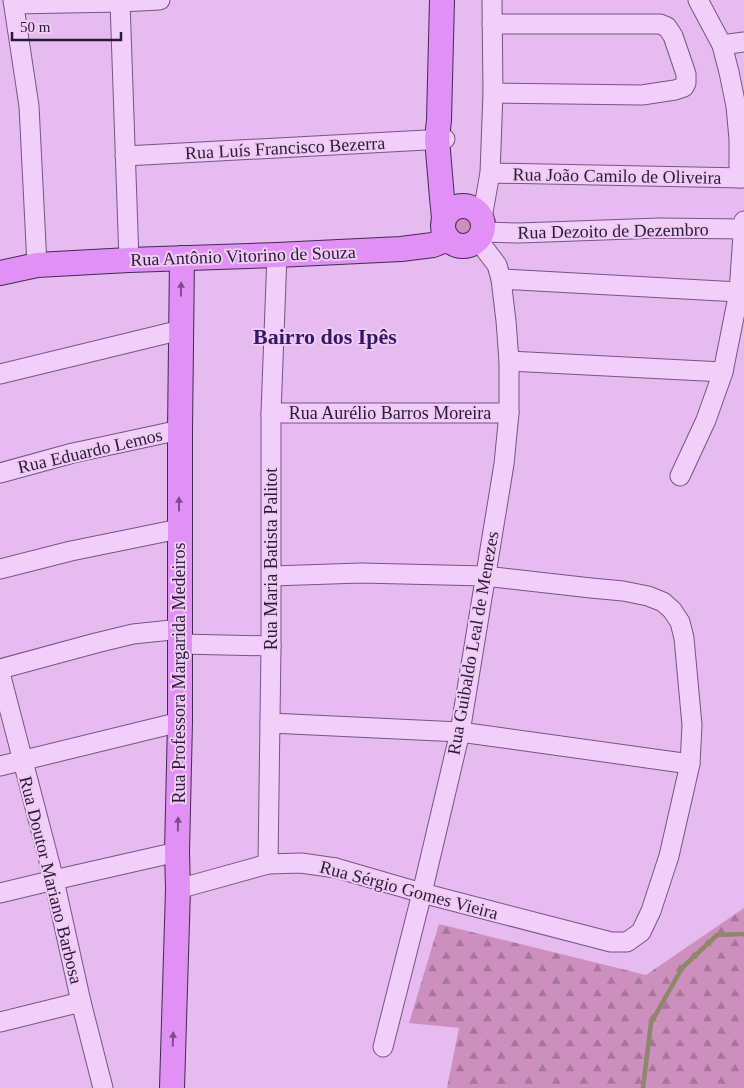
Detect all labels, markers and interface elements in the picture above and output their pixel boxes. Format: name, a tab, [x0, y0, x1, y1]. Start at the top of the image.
scale bar	[12, 10, 121, 42]
text: 50 m	[20, 19, 51, 35]
street label: Rua Luís Francisco Bezerra	[184, 133, 386, 163]
street label: Rua João Camilo de Oliveira	[512, 164, 722, 188]
street label: Rua Dezoito de Dezembro	[517, 219, 709, 243]
street label: Rua Antônio Vitorino de Souza	[130, 242, 356, 270]
one-way arrow	[178, 281, 186, 297]
district label: Bairro dos Ipês	[253, 324, 397, 349]
street label: Rua Aurélio Barros Moreira	[289, 403, 491, 423]
street label: Rua Eduardo Lemos	[16, 425, 164, 477]
street label: Rua Maria Batista Palitot	[261, 468, 281, 650]
one-way arrow	[175, 496, 183, 512]
street label: Rua Guibaldo Leal de Menezes	[443, 530, 503, 756]
street label: Rua Professora Margarida Medeiros	[169, 542, 189, 804]
street label: Rua Doutor Mariano Barbosa	[15, 774, 87, 986]
one-way arrow	[174, 816, 182, 832]
street label: Rua Sérgio Gomes Vieira	[318, 857, 500, 923]
one-way arrow	[170, 1031, 178, 1047]

